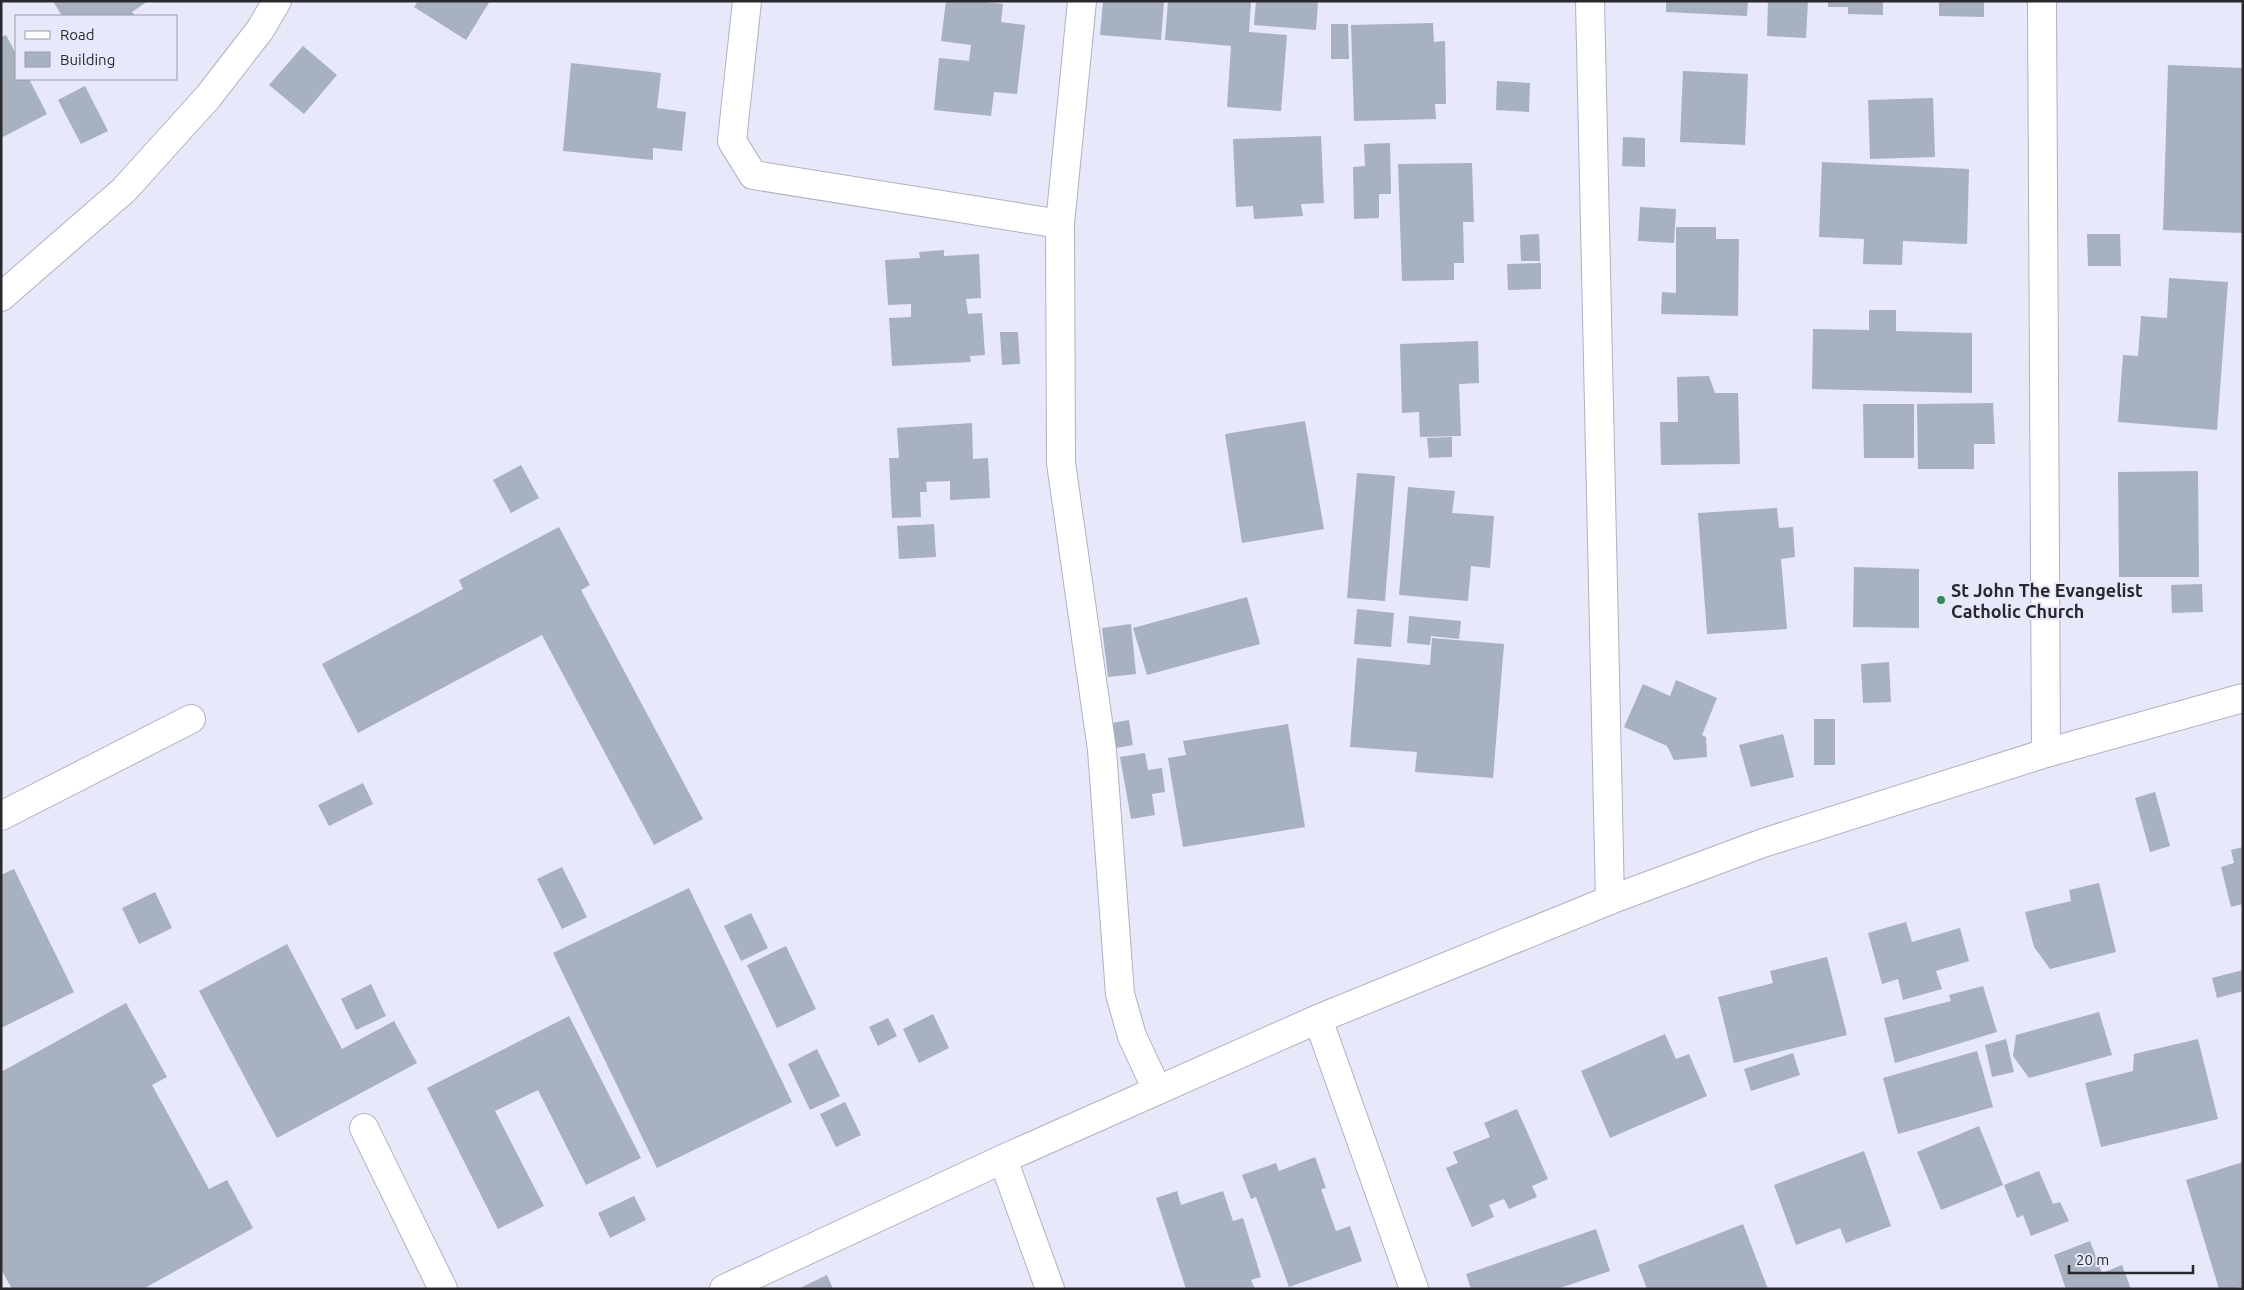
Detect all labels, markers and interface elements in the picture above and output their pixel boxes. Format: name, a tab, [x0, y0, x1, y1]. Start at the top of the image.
legend	[15, 15, 178, 80]
text: Road	[60, 26, 95, 43]
text: Building	[60, 51, 115, 68]
place label: St John The Evangelist Catholic Church	[1951, 580, 2143, 621]
marker: St John The Evangelist Catholic Church	[1935, 594, 1947, 606]
scale bar	[2069, 1242, 2193, 1274]
text: 20 m	[2076, 1251, 2109, 1268]

